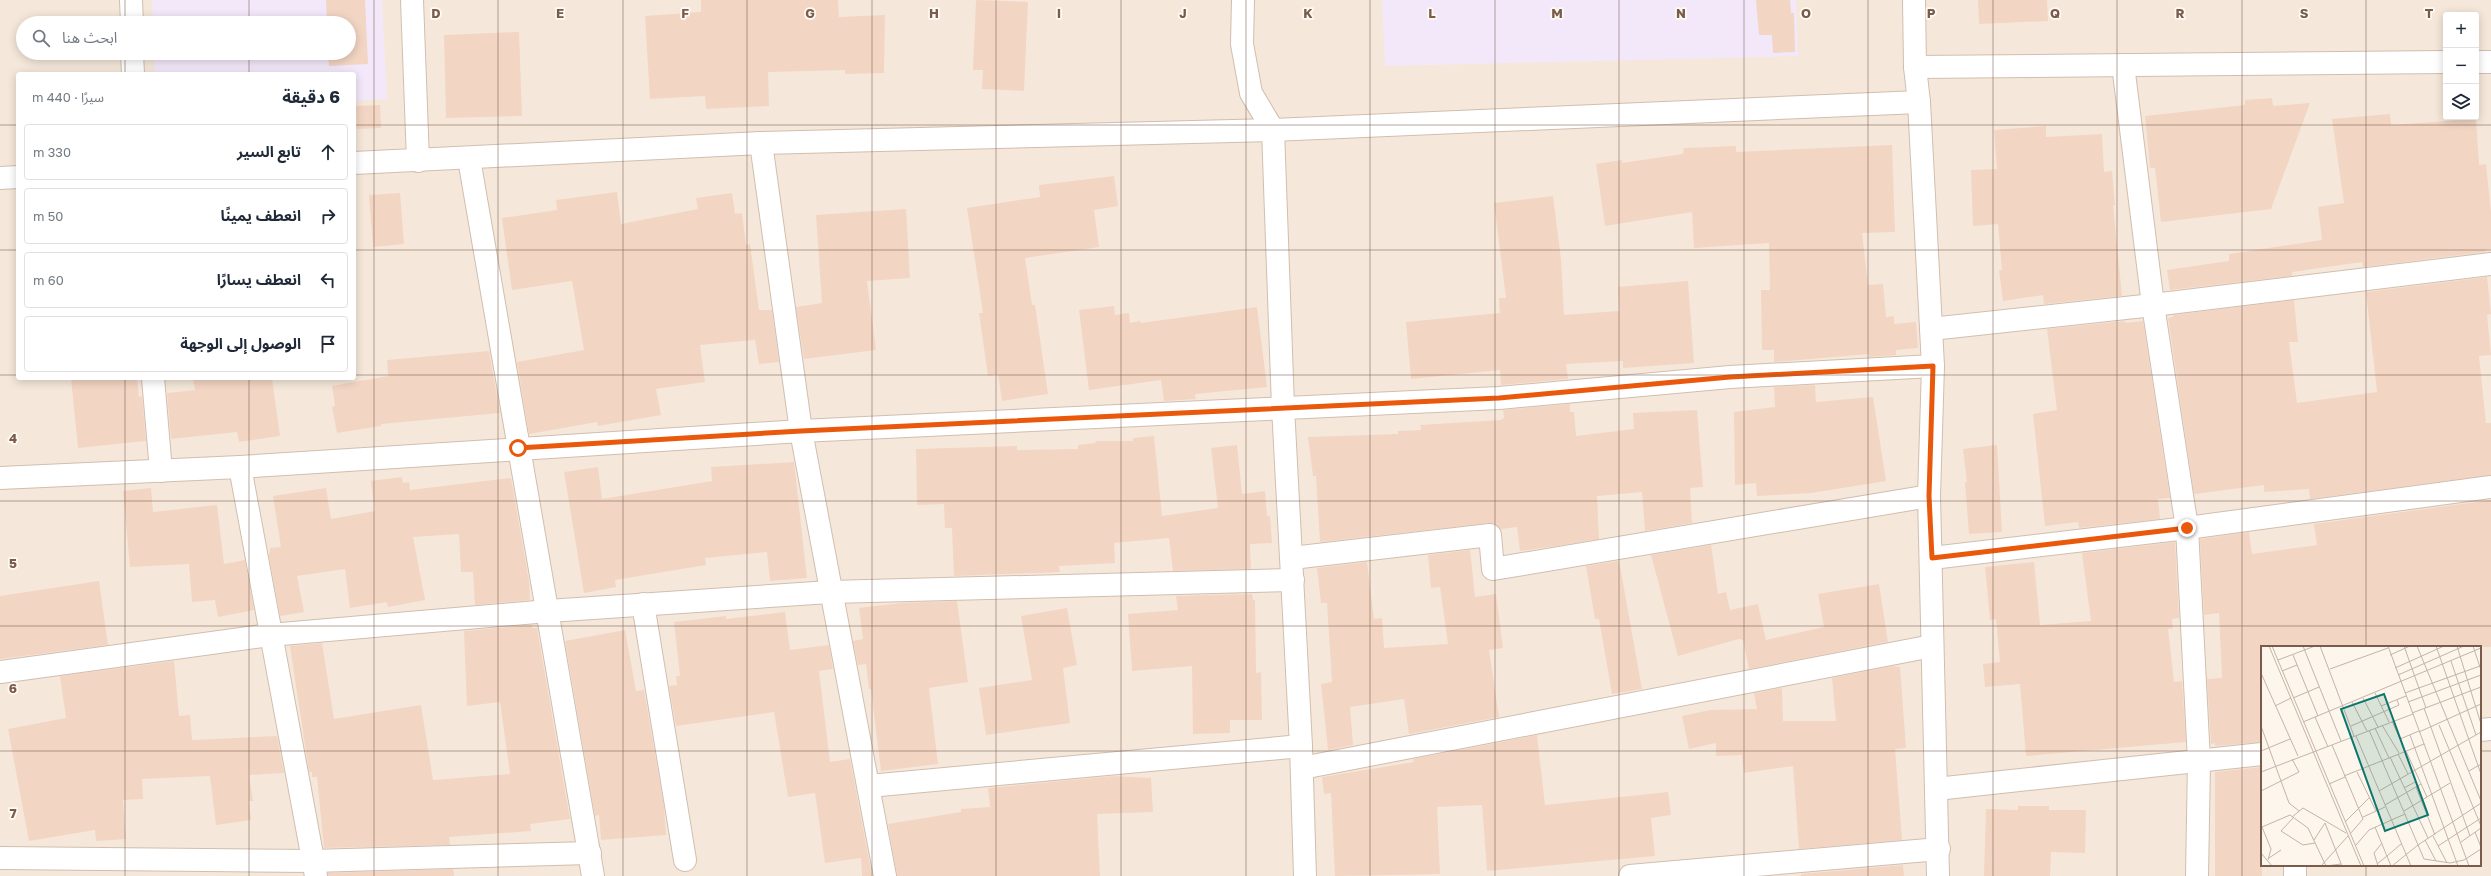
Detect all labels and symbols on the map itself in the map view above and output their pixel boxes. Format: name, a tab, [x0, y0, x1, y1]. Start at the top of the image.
text: D	[431, 5, 441, 21]
text: E	[556, 5, 564, 21]
text: F	[681, 5, 689, 21]
text: G	[805, 5, 815, 21]
text: H	[929, 5, 939, 21]
text: I	[1057, 5, 1061, 21]
text: J	[1179, 5, 1187, 21]
text: K	[1303, 5, 1313, 21]
text: L	[1428, 5, 1436, 21]
text: M	[1551, 5, 1563, 21]
text: N	[1676, 5, 1686, 21]
text: O	[1801, 5, 1811, 21]
text: P	[1927, 5, 1936, 21]
text: Q	[2050, 5, 2060, 21]
text: R	[2175, 5, 2185, 21]
text: S	[2300, 5, 2309, 21]
text: T	[2425, 5, 2434, 21]
text: 4	[9, 430, 17, 446]
route start	[509, 439, 527, 457]
route end	[2178, 519, 2196, 537]
text: 5	[9, 555, 17, 571]
inset map	[2261, 646, 2481, 866]
text: 6	[9, 680, 17, 696]
text: 7	[9, 805, 17, 821]

